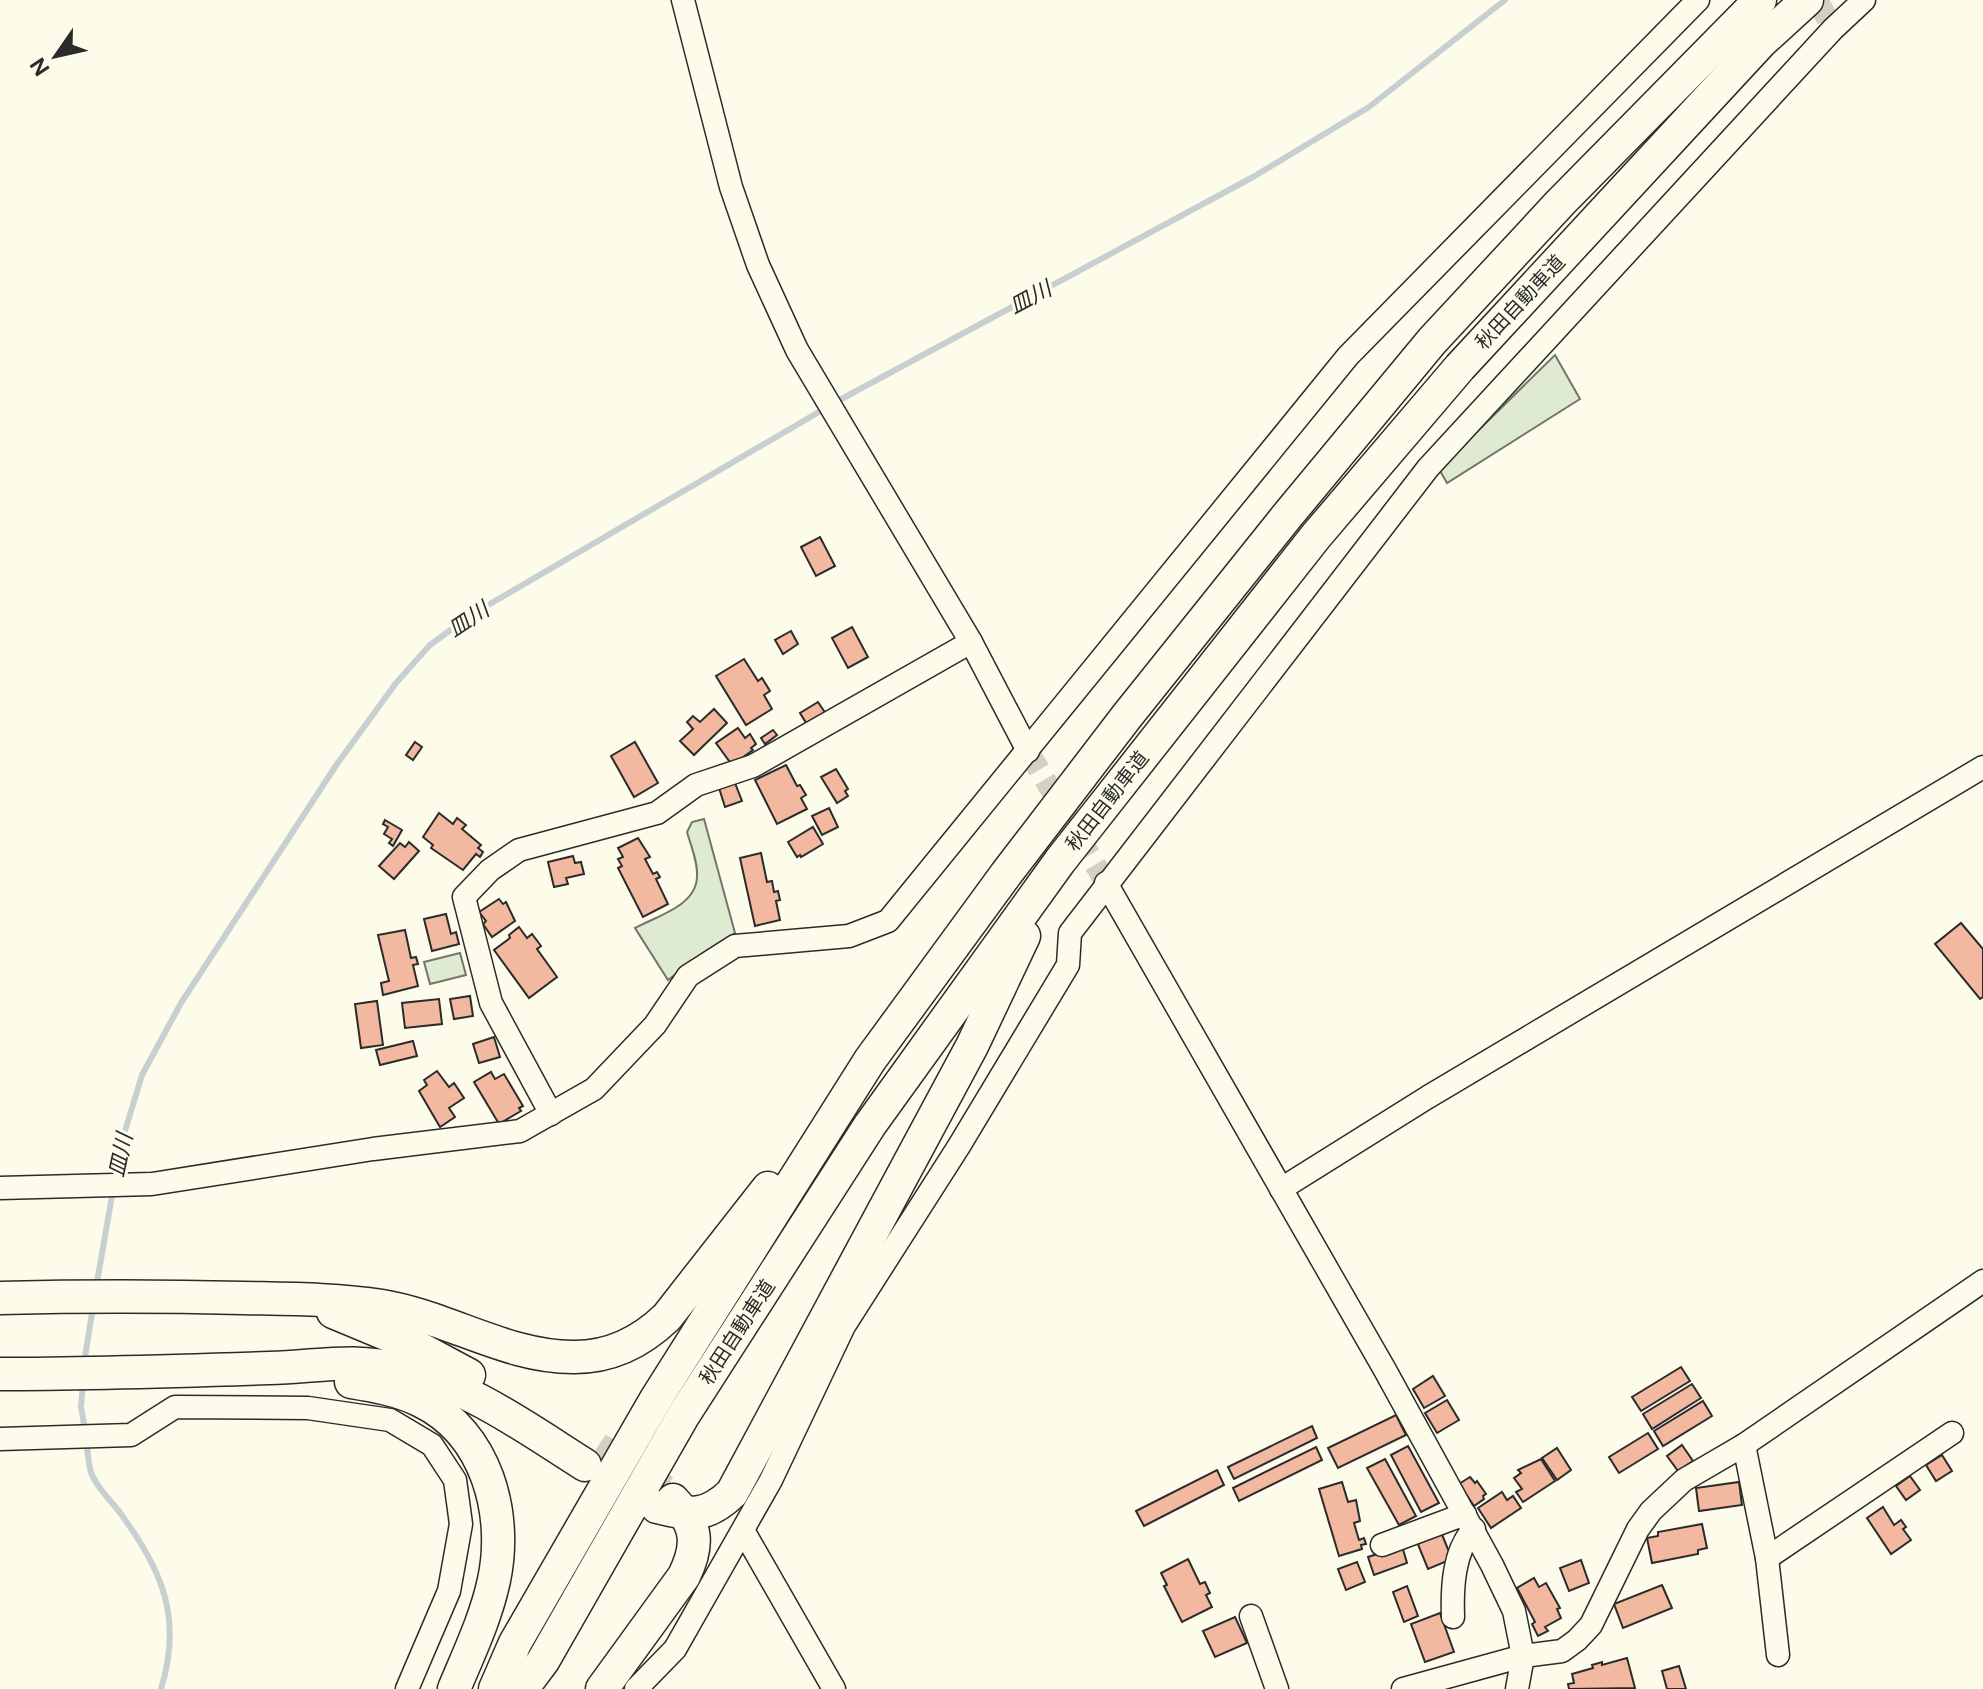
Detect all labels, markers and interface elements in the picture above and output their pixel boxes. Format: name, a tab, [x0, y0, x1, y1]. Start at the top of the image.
north arrow	[16, 16, 96, 96]
text: N	[23, 52, 56, 82]
street label: 秋田自動車道	[1470, 249, 1570, 355]
water label: 皿川	[1004, 273, 1058, 321]
water label: 皿川	[442, 594, 496, 644]
street label: 秋田自動車道	[1060, 746, 1154, 856]
water label: 皿川	[102, 1129, 140, 1180]
street label: 秋田自動車道	[693, 1275, 781, 1389]

